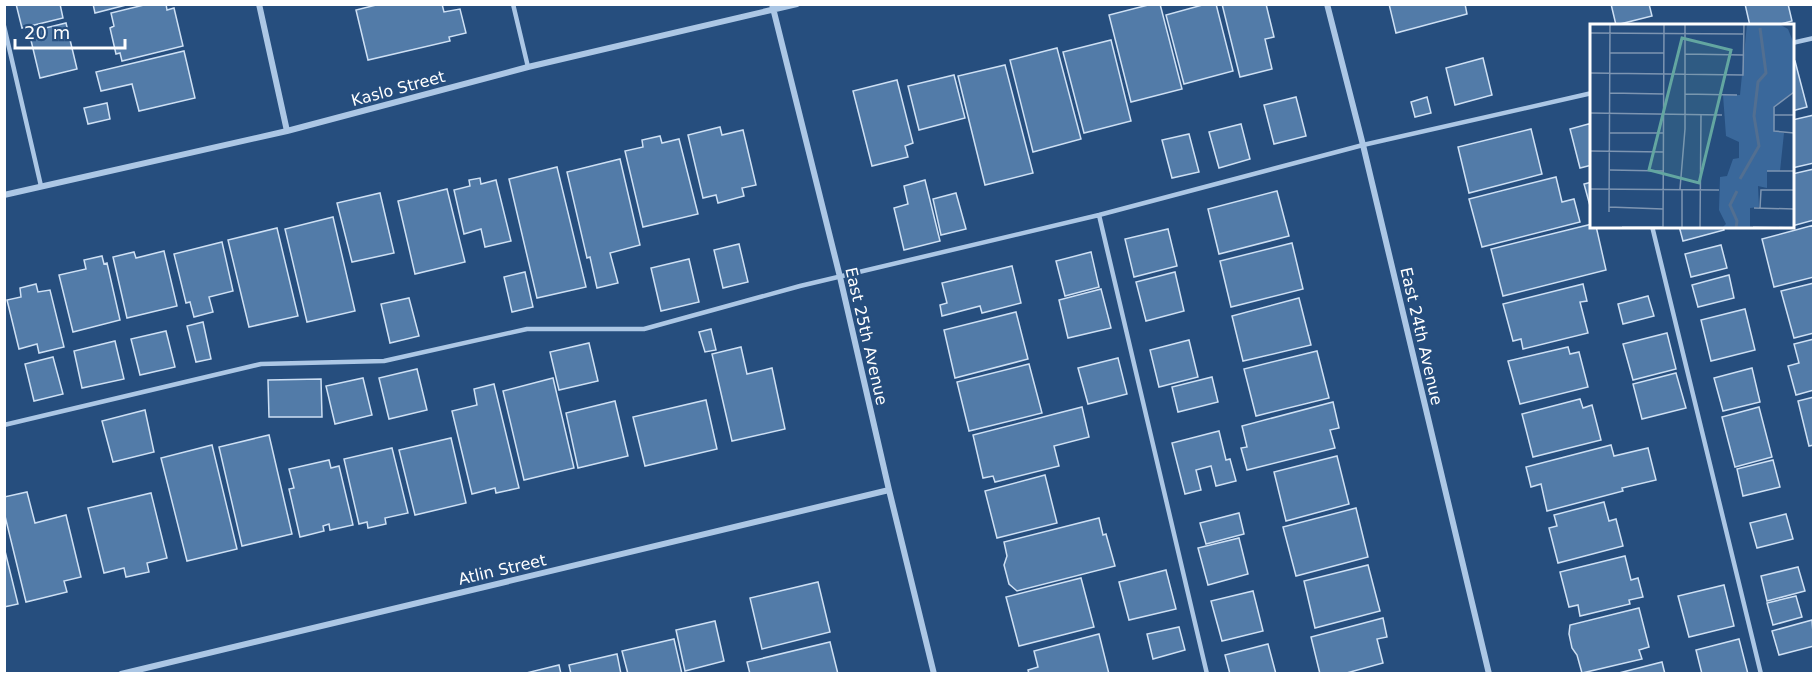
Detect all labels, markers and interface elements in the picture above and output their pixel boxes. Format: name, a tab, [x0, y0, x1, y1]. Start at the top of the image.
scale bar	[15, 12, 124, 50]
text: 20 m	[24, 22, 70, 43]
inset map	[1590, 24, 1794, 228]
street label: Kaslo Street	[349, 67, 447, 110]
street label: East 25th Avenue	[841, 265, 892, 407]
street label: East 24th Avenue	[1396, 265, 1447, 407]
street label: Atlin Street	[456, 550, 548, 589]

